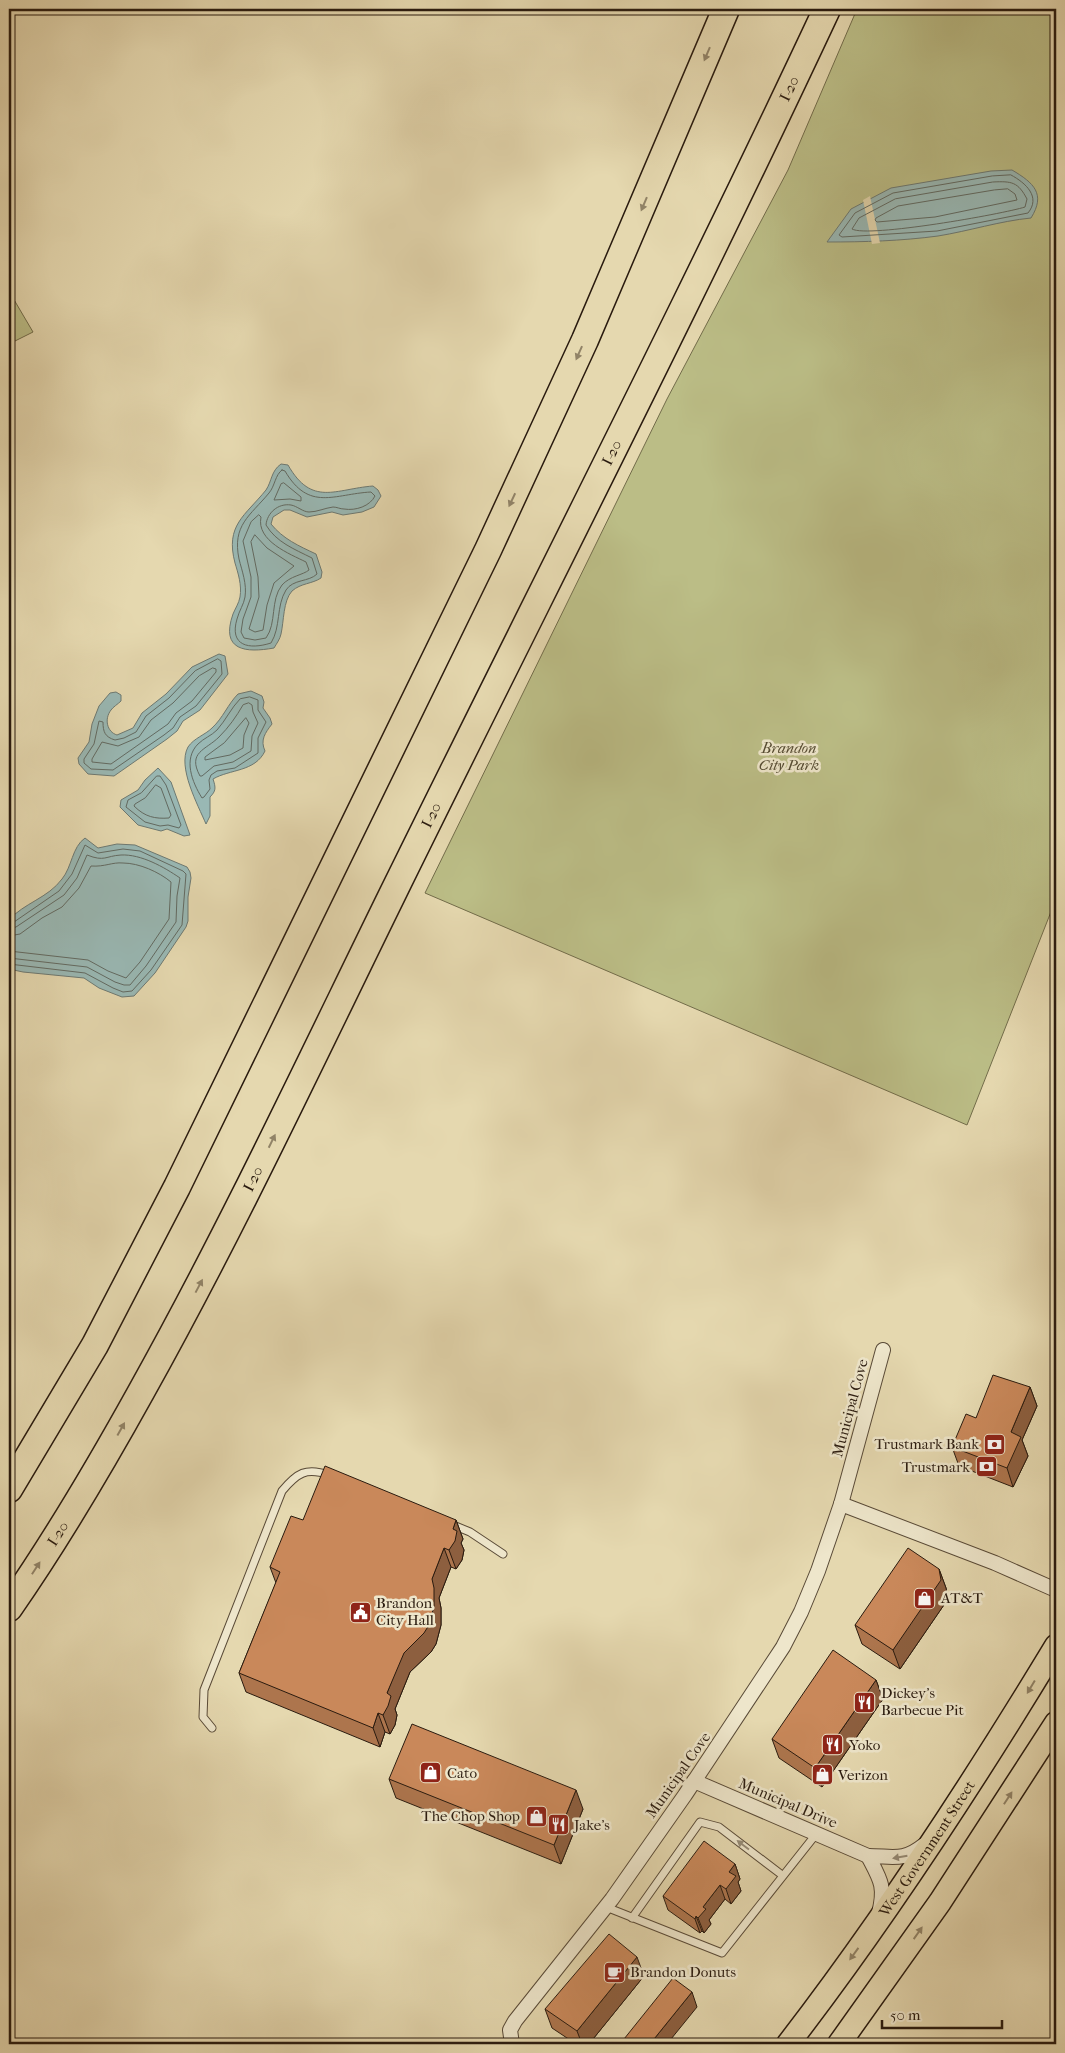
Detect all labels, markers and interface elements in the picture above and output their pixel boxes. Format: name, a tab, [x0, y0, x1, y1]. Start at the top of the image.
one-way arrow	[702, 47, 710, 61]
street label: I-20	[776, 73, 803, 104]
one-way arrow	[639, 196, 647, 211]
one-way arrow	[575, 346, 583, 360]
street label: I-20	[598, 437, 626, 468]
one-way arrow	[507, 493, 515, 507]
park label: Brandon City Park	[759, 739, 819, 774]
street label: I-20	[418, 800, 445, 831]
one-way arrow	[268, 1134, 276, 1148]
street label: I-20	[239, 1163, 267, 1194]
one-way arrow	[195, 1279, 203, 1294]
street label: Municipal Cove	[828, 1357, 872, 1459]
one-way arrow	[116, 1422, 125, 1436]
bank icon: Trustmark Bank	[983, 1432, 1007, 1456]
place label: Trustmark Bank	[874, 1435, 979, 1453]
bank icon: Trustmark	[974, 1455, 998, 1479]
place label: Trustmark	[902, 1458, 970, 1476]
street label: I-20	[44, 1518, 72, 1549]
one-way arrow	[32, 1561, 41, 1574]
shop icon: AT&T	[913, 1586, 937, 1610]
place label: AT&T	[940, 1589, 984, 1607]
place label: Brandon City Hall	[376, 1594, 434, 1629]
public building icon: Brandon City Hall	[348, 1600, 372, 1624]
one-way arrow	[1026, 1681, 1035, 1694]
place label: Dickey's Barbecue Pit	[881, 1684, 964, 1719]
restaurant icon: Dickey's Barbecue Pit	[853, 1690, 877, 1714]
street label: Municipal Cove	[642, 1728, 715, 1821]
restaurant icon: Yoko	[821, 1733, 845, 1757]
place label: Yoko	[848, 1736, 881, 1754]
shop icon: Cato	[419, 1761, 443, 1785]
shop icon: Verizon	[810, 1763, 834, 1787]
place label: Cato	[447, 1764, 477, 1782]
place label: Verizon	[837, 1766, 888, 1784]
street label: Municipal Drive	[736, 1774, 840, 1832]
street label: West Government Street	[875, 1777, 979, 1921]
one-way arrow	[1003, 1792, 1013, 1805]
shop icon: The Chop Shop	[524, 1804, 548, 1828]
place label: The Chop Shop	[421, 1807, 520, 1825]
restaurant icon: Jake's	[546, 1813, 570, 1837]
place label: Jake's	[573, 1816, 610, 1834]
one-way arrow	[737, 1840, 750, 1851]
one-way arrow	[891, 1853, 907, 1861]
one-way arrow	[913, 1926, 923, 1940]
one-way arrow	[849, 1947, 859, 1961]
cafe icon: Brandon Donuts	[602, 1960, 626, 1984]
place label: Brandon Donuts	[630, 1963, 737, 1981]
scale bar	[882, 1998, 1002, 2030]
text: 50 m	[890, 2006, 921, 2024]

